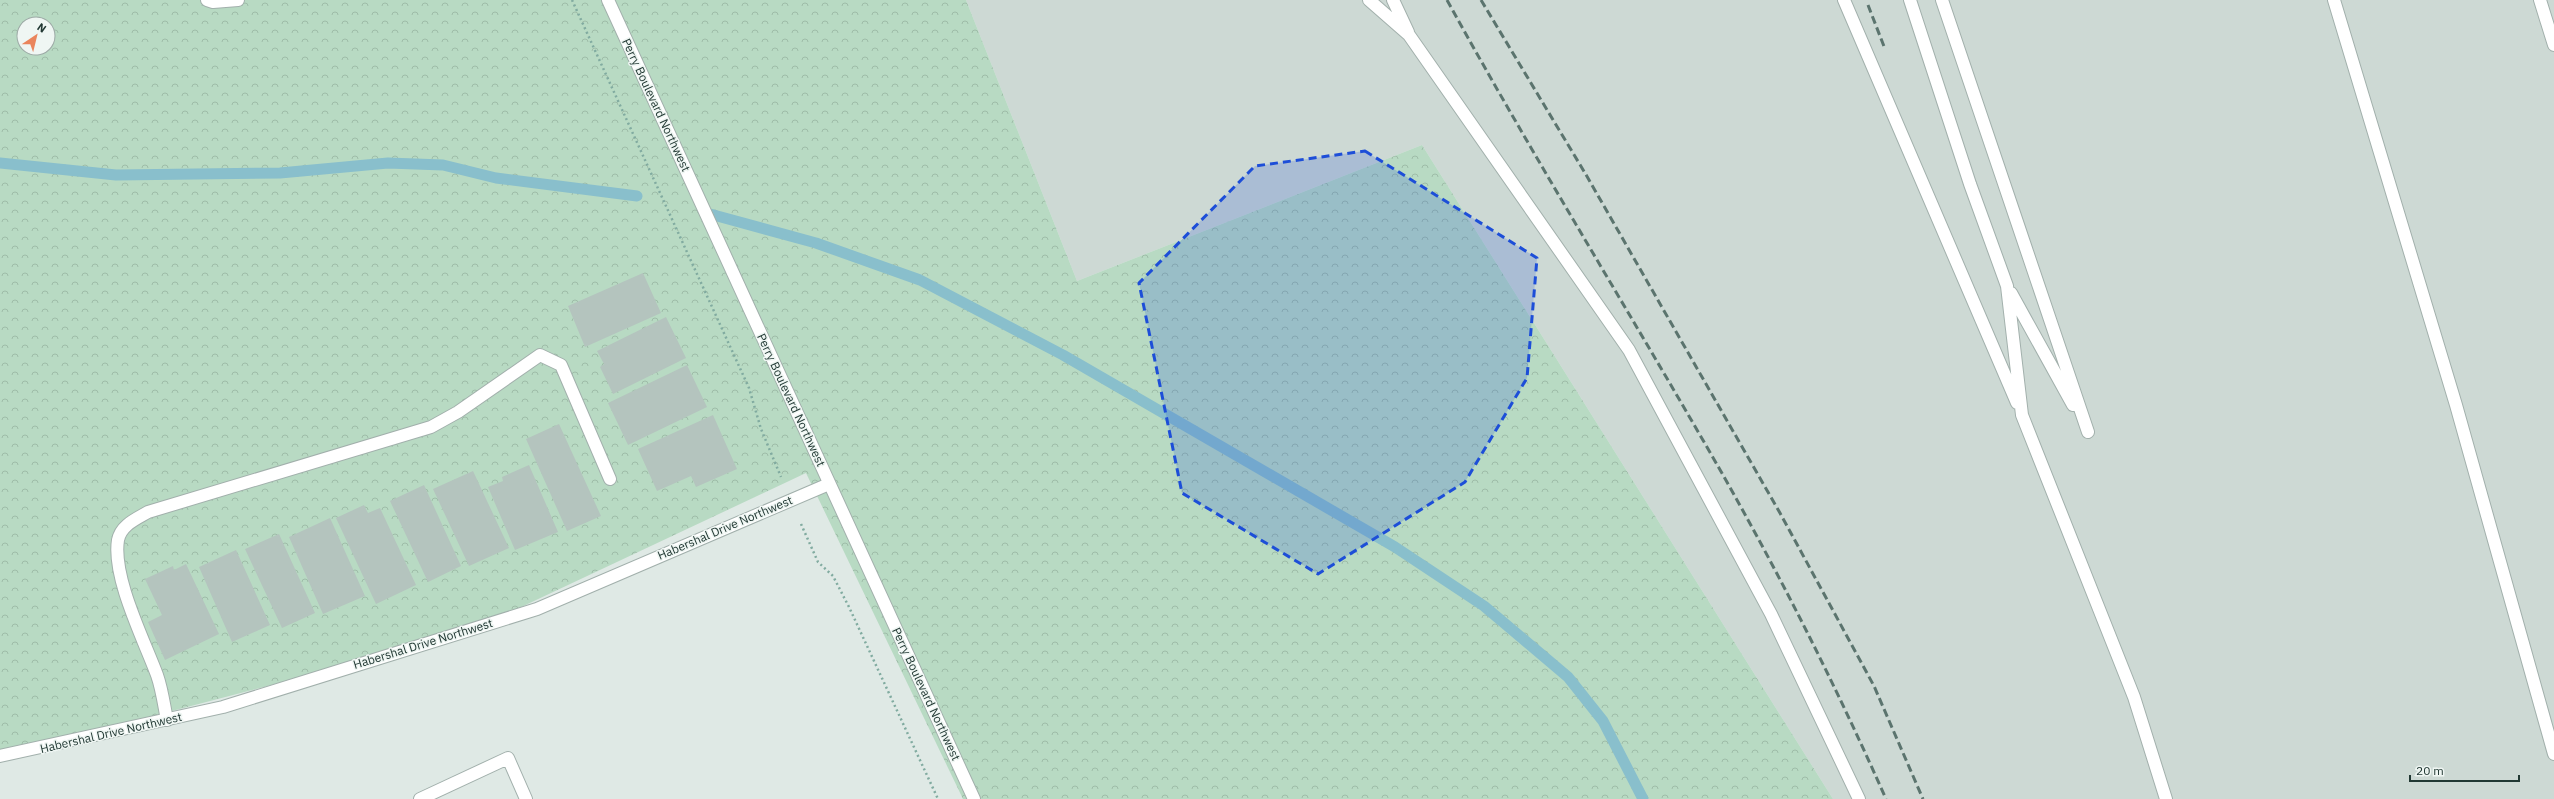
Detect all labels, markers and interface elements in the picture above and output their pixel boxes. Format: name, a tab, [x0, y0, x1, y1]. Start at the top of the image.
north arrow	[16, 16, 56, 56]
text: N	[34, 20, 49, 36]
street label: Perry Boulevard Northwest	[619, 36, 694, 174]
street label: Perry Boulevard Northwest	[754, 331, 829, 469]
street label: Habershal Drive Northwest	[655, 492, 794, 563]
street label: Habershal Drive Northwest	[351, 615, 494, 672]
street label: Perry Boulevard Northwest	[889, 625, 964, 763]
street label: Habershal Drive Northwest	[39, 709, 183, 756]
scale bar	[2410, 757, 2519, 783]
text: 20 m	[2416, 763, 2444, 778]

